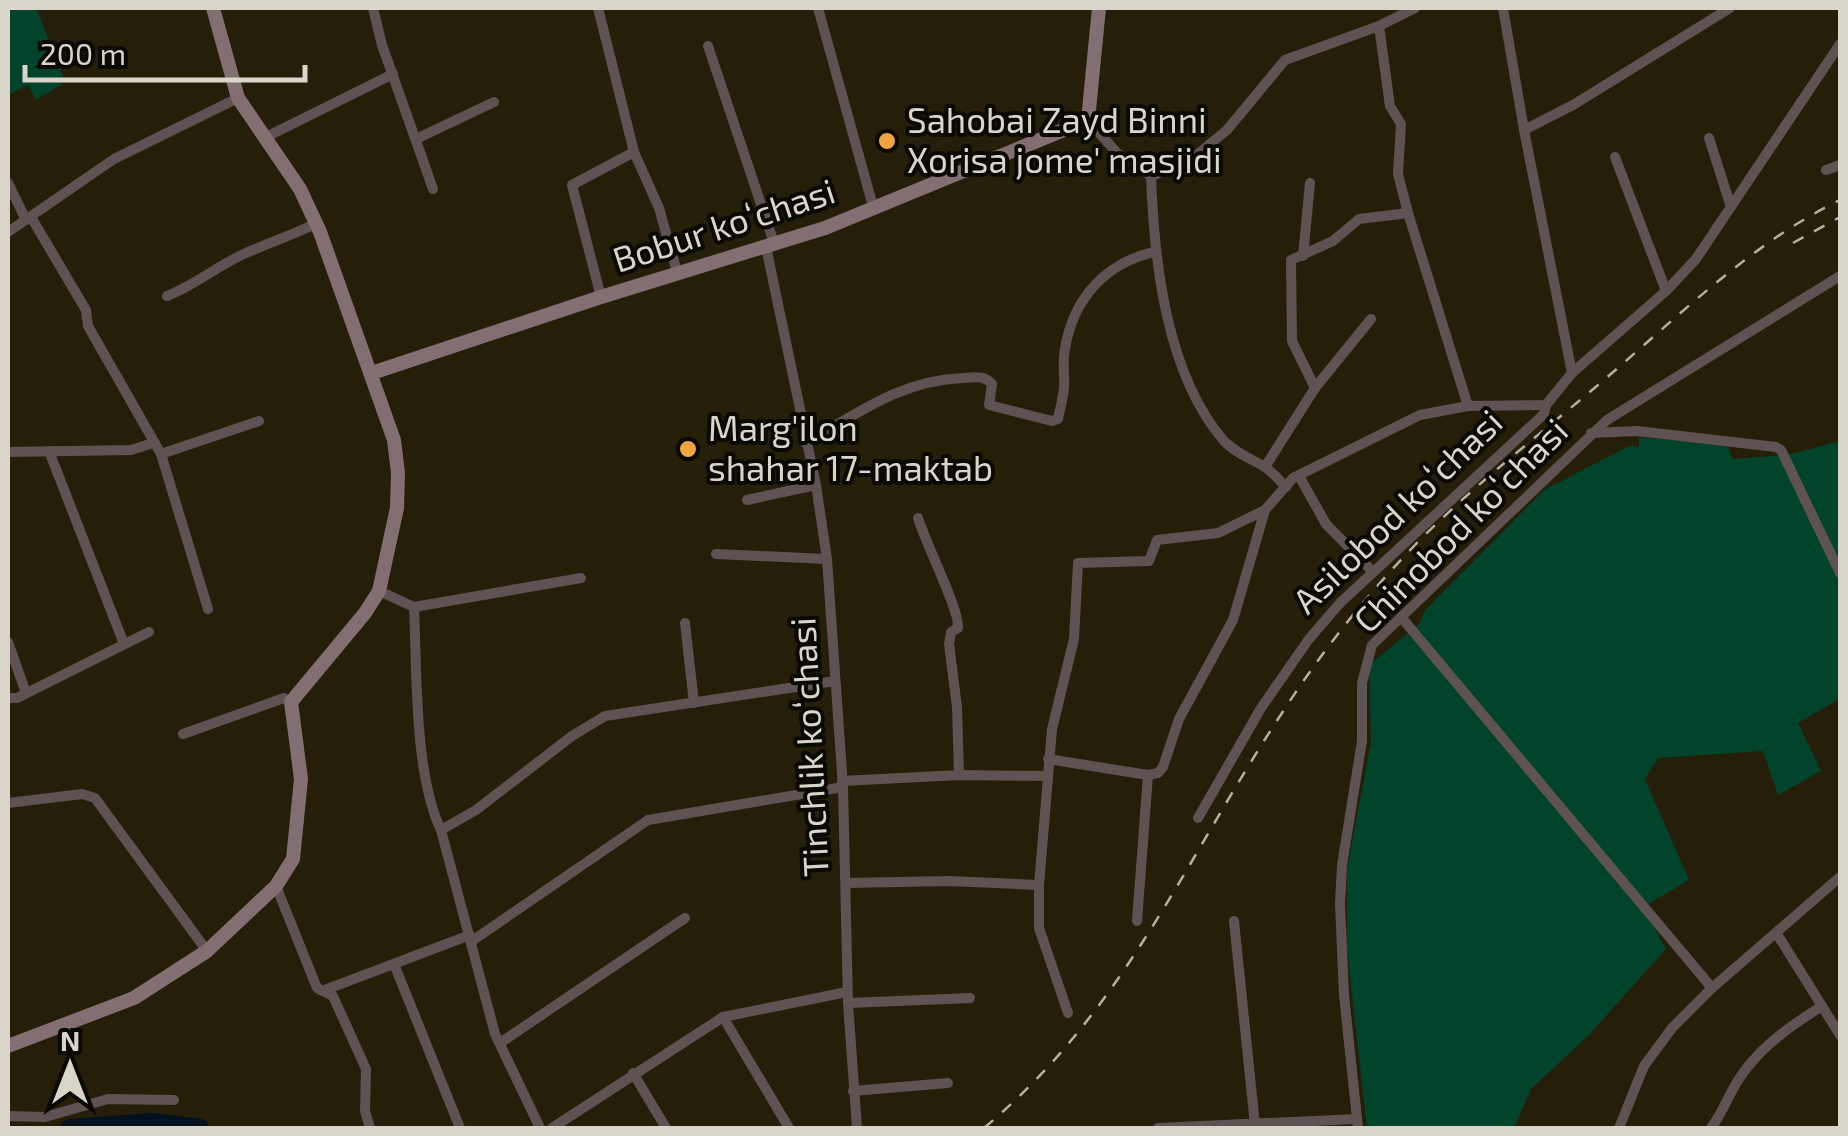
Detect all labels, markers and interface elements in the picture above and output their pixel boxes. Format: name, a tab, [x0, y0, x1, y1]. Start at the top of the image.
scale bar	[25, 20, 305, 82]
text: 200 m	[40, 35, 126, 71]
place label: Sahobai Zayd Binni Xorisa jome' masjidi	[907, 98, 1222, 180]
marker: Sahobai Zayd Binni Xorisa jome' masjidi	[876, 130, 898, 152]
street label: Bobur koʻchasi	[607, 168, 840, 280]
street label: Asilobod koʻchasi	[1283, 400, 1510, 621]
place label: Marg'ilon shahar 17-maktab	[708, 406, 993, 488]
street label: Chinobod koʻchasi	[1344, 409, 1575, 640]
marker: Marg'ilon shahar 17-maktab	[677, 438, 699, 460]
street label: Tinchlik koʻchasi	[780, 616, 836, 878]
north arrow	[20, 1016, 120, 1116]
text: N	[60, 1023, 80, 1057]

